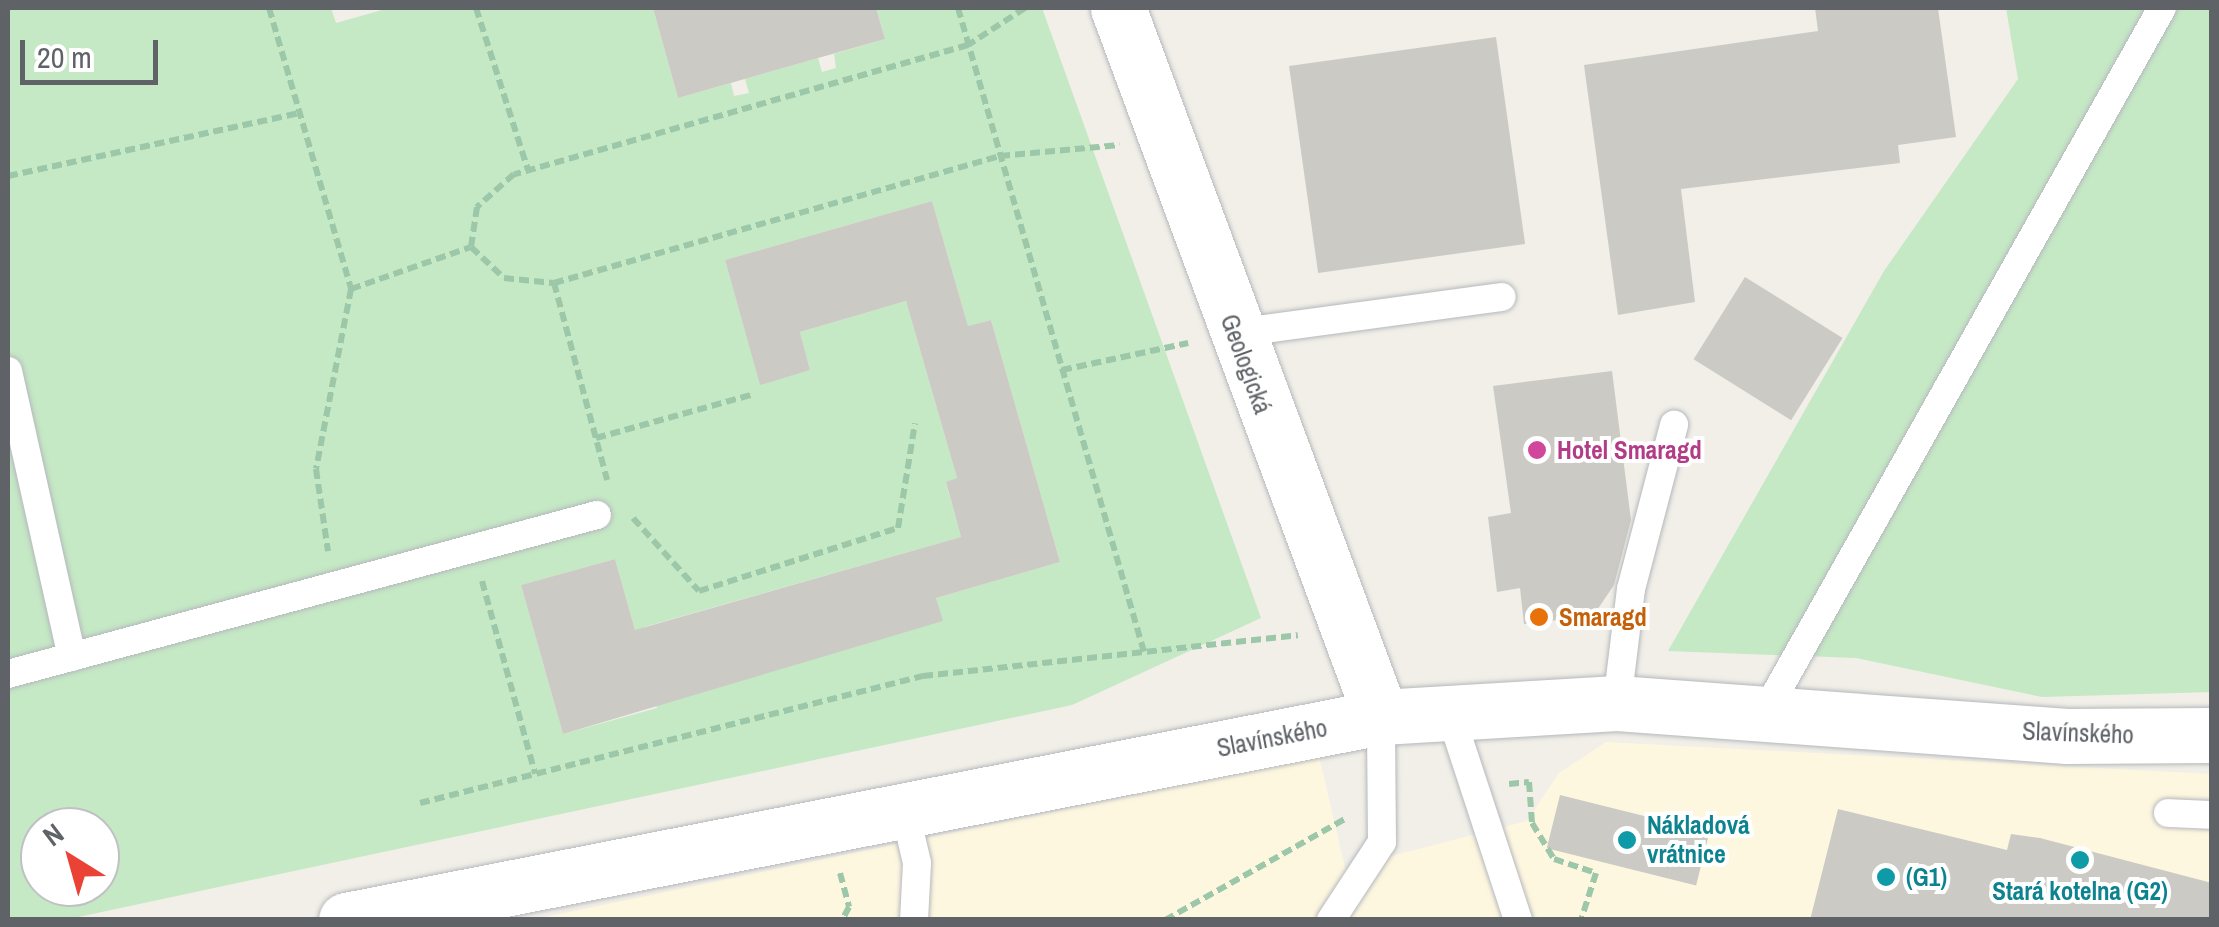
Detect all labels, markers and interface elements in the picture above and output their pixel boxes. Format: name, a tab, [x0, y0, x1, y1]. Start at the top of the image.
scale bar	[25, 20, 162, 82]
text: 20 m	[37, 37, 92, 77]
street label: Geologická	[1214, 310, 1278, 418]
place label: Hotel Smaragd	[1557, 435, 1702, 465]
marker: Hotel Smaragd	[1526, 439, 1548, 461]
place label: Smaragd	[1559, 602, 1647, 632]
marker: Smaragd	[1528, 606, 1550, 628]
street label: Slavínského	[1214, 713, 1330, 763]
street label: Slavínského	[2022, 716, 2134, 750]
north arrow	[20, 807, 120, 907]
place label: Nákladová vrátnice	[1647, 811, 1750, 870]
text: N	[35, 814, 71, 855]
marker: Nákladová vrátnice	[1616, 829, 1638, 851]
marker: Stará kotelna (G2)	[2069, 849, 2091, 871]
place label: (G1)	[1906, 862, 1947, 892]
marker: (G1)	[1875, 866, 1897, 888]
place label: Stará kotelna (G2)	[1992, 876, 2168, 906]

